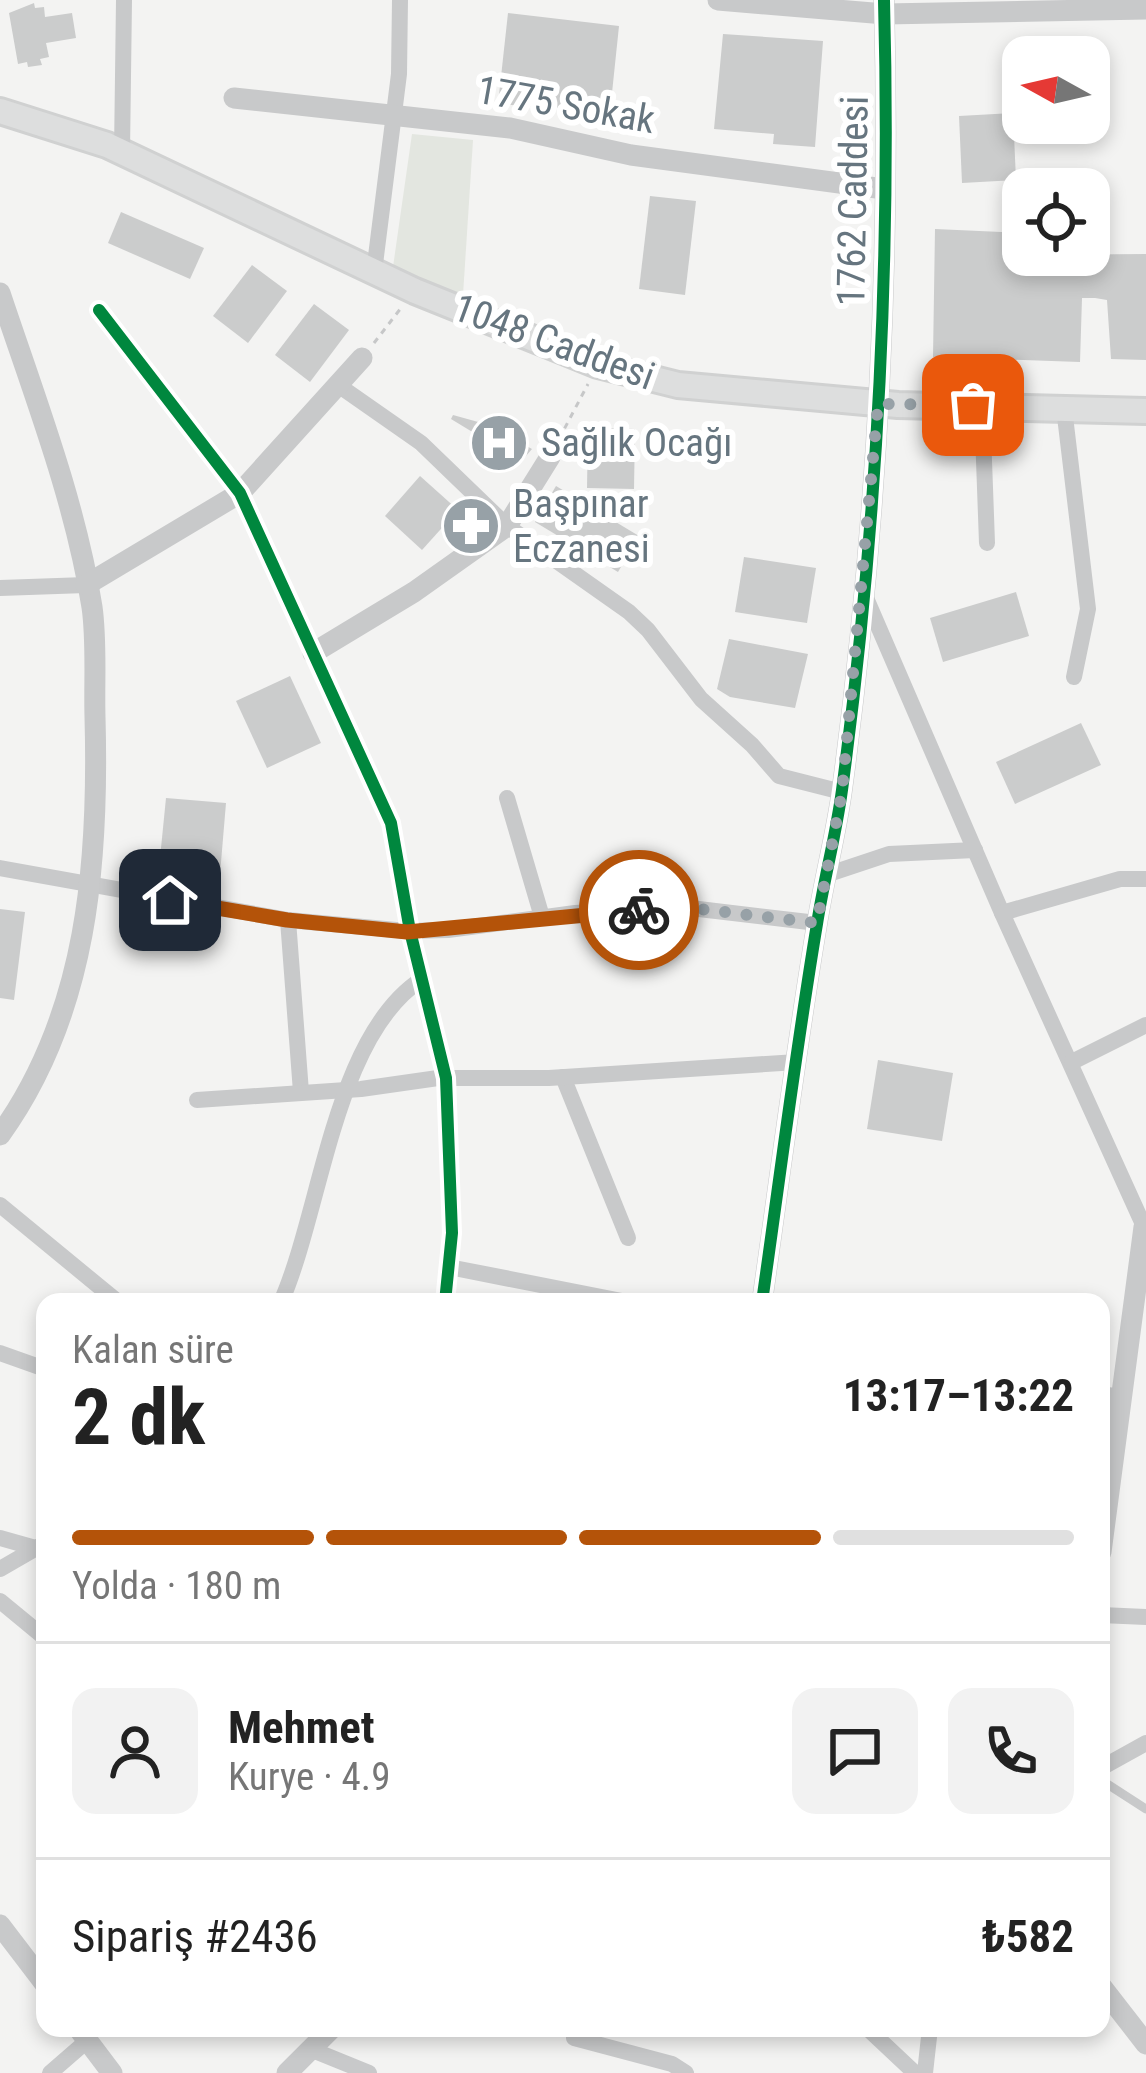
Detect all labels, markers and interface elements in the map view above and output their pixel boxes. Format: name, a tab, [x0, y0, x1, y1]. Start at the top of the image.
north arrow	[1002, 36, 1110, 144]
map controls	[1002, 36, 1110, 276]
street label: 1775 Sokak	[474, 67, 659, 143]
street label: 1762 Caddesi	[828, 95, 878, 307]
button: locate	[1002, 168, 1110, 276]
street label: 1048 Caddesi	[447, 284, 661, 400]
pin	[922, 354, 1024, 456]
icon: bag	[940, 372, 1006, 438]
hospital icon: Sağlık Ocağı	[468, 412, 530, 474]
place label: Sağlık Ocağı	[541, 420, 732, 466]
place label: Başpınar Eczanesi	[513, 481, 650, 572]
pharmacy icon: Başpınar Eczanesi	[440, 495, 502, 557]
pin	[119, 849, 221, 951]
courier	[579, 850, 699, 970]
icon: home	[137, 867, 203, 933]
icon: bike	[606, 877, 672, 943]
text: Kalan süre	[72, 1327, 234, 1373]
text: 13:17–13:22	[843, 1369, 1074, 1422]
text: 2 dk	[72, 1372, 205, 1463]
text: Yolda · 180 m	[72, 1563, 281, 1609]
button: person	[72, 1688, 198, 1814]
button: chat	[792, 1688, 918, 1814]
button: phone	[948, 1688, 1074, 1814]
text: Mehmet	[228, 1701, 375, 1754]
text: Kurye · 4.9	[228, 1754, 390, 1800]
text: Sipariş #2436	[72, 1910, 318, 1963]
text: ₺582	[982, 1910, 1074, 1963]

